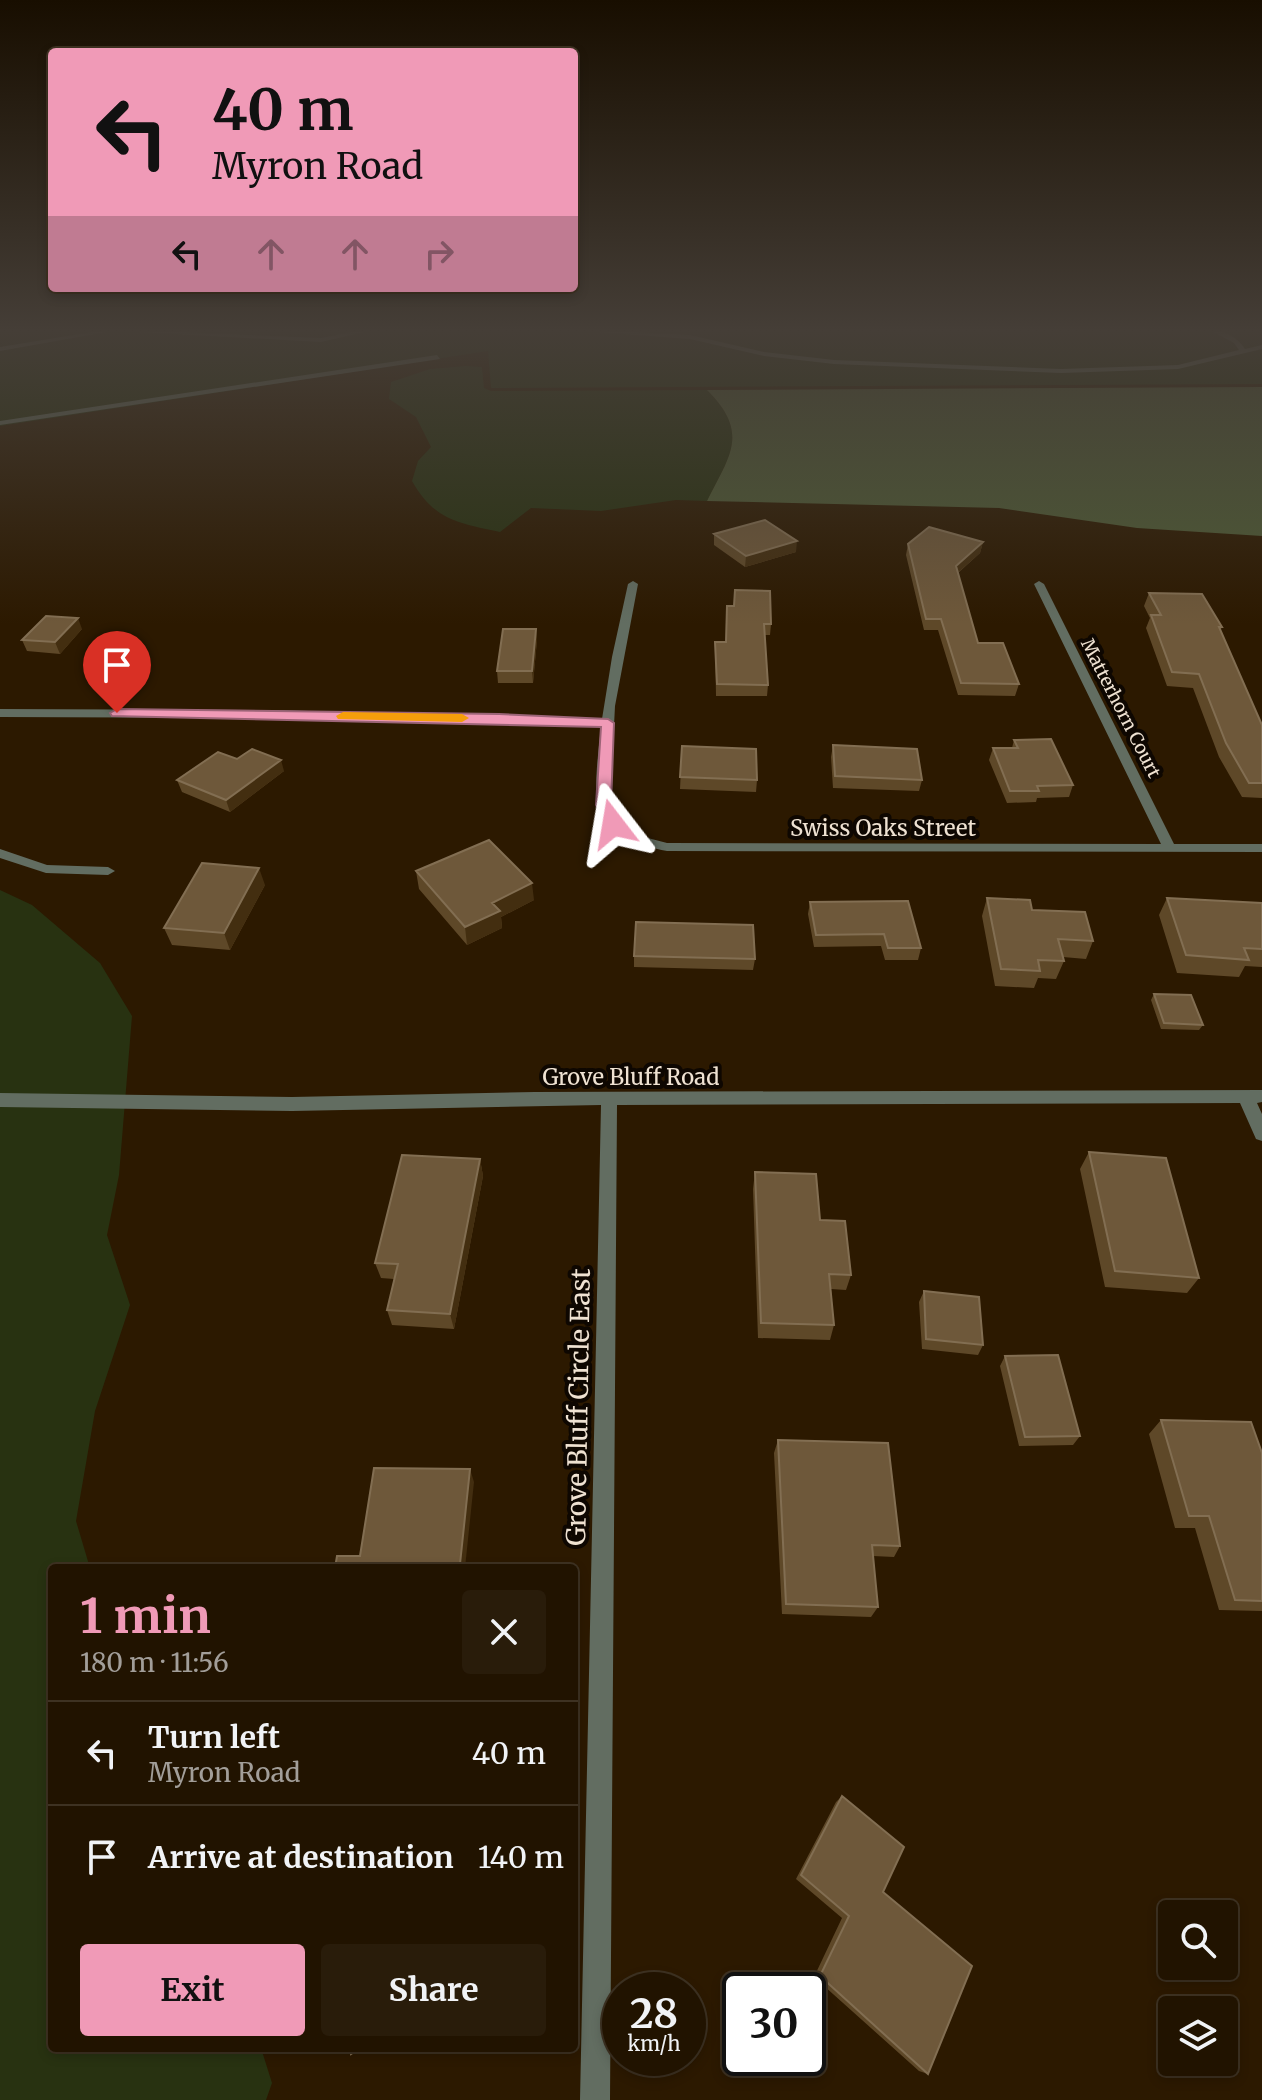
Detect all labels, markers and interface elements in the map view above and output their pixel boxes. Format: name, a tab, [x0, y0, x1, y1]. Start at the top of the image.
text: 40 m	[212, 75, 354, 145]
icon: left	[80, 80, 184, 184]
text: Myron Road	[212, 144, 423, 189]
icon: left	[165, 232, 209, 276]
icon: ahead	[249, 232, 293, 276]
icon: ahead	[333, 232, 377, 276]
icon: right	[417, 232, 461, 276]
pin	[83, 631, 151, 713]
street label: Matterhorn Court	[1076, 635, 1166, 781]
icon: arrive	[95, 643, 139, 687]
position arrow	[571, 782, 655, 866]
street label: Swiss Oaks Street	[790, 814, 976, 842]
street label: Grove Bluff Road	[543, 1063, 719, 1091]
street label: Grove Bluff Circle East	[559, 1268, 597, 1546]
text: 1 min	[80, 1586, 211, 1646]
button: close	[462, 1590, 546, 1674]
text: 180 m · 11:56	[80, 1646, 229, 1679]
text: Turn left	[148, 1718, 280, 1756]
icon: left	[80, 1731, 124, 1775]
text: 40 m	[472, 1734, 546, 1772]
text: Myron Road	[148, 1756, 300, 1789]
icon: arrive	[80, 1835, 124, 1879]
text: Arrive at destination	[148, 1838, 454, 1876]
text: 140 m	[478, 1838, 564, 1876]
map controls	[1158, 1900, 1238, 2076]
button: search	[1158, 1900, 1238, 1980]
button: Exit	[80, 1944, 305, 2036]
button: Share	[321, 1944, 546, 2036]
speed limit sign: 30	[722, 1972, 826, 2076]
text: 28	[630, 1989, 678, 2039]
button: layers	[1158, 1996, 1238, 2076]
text: km/h	[628, 2031, 680, 2056]

